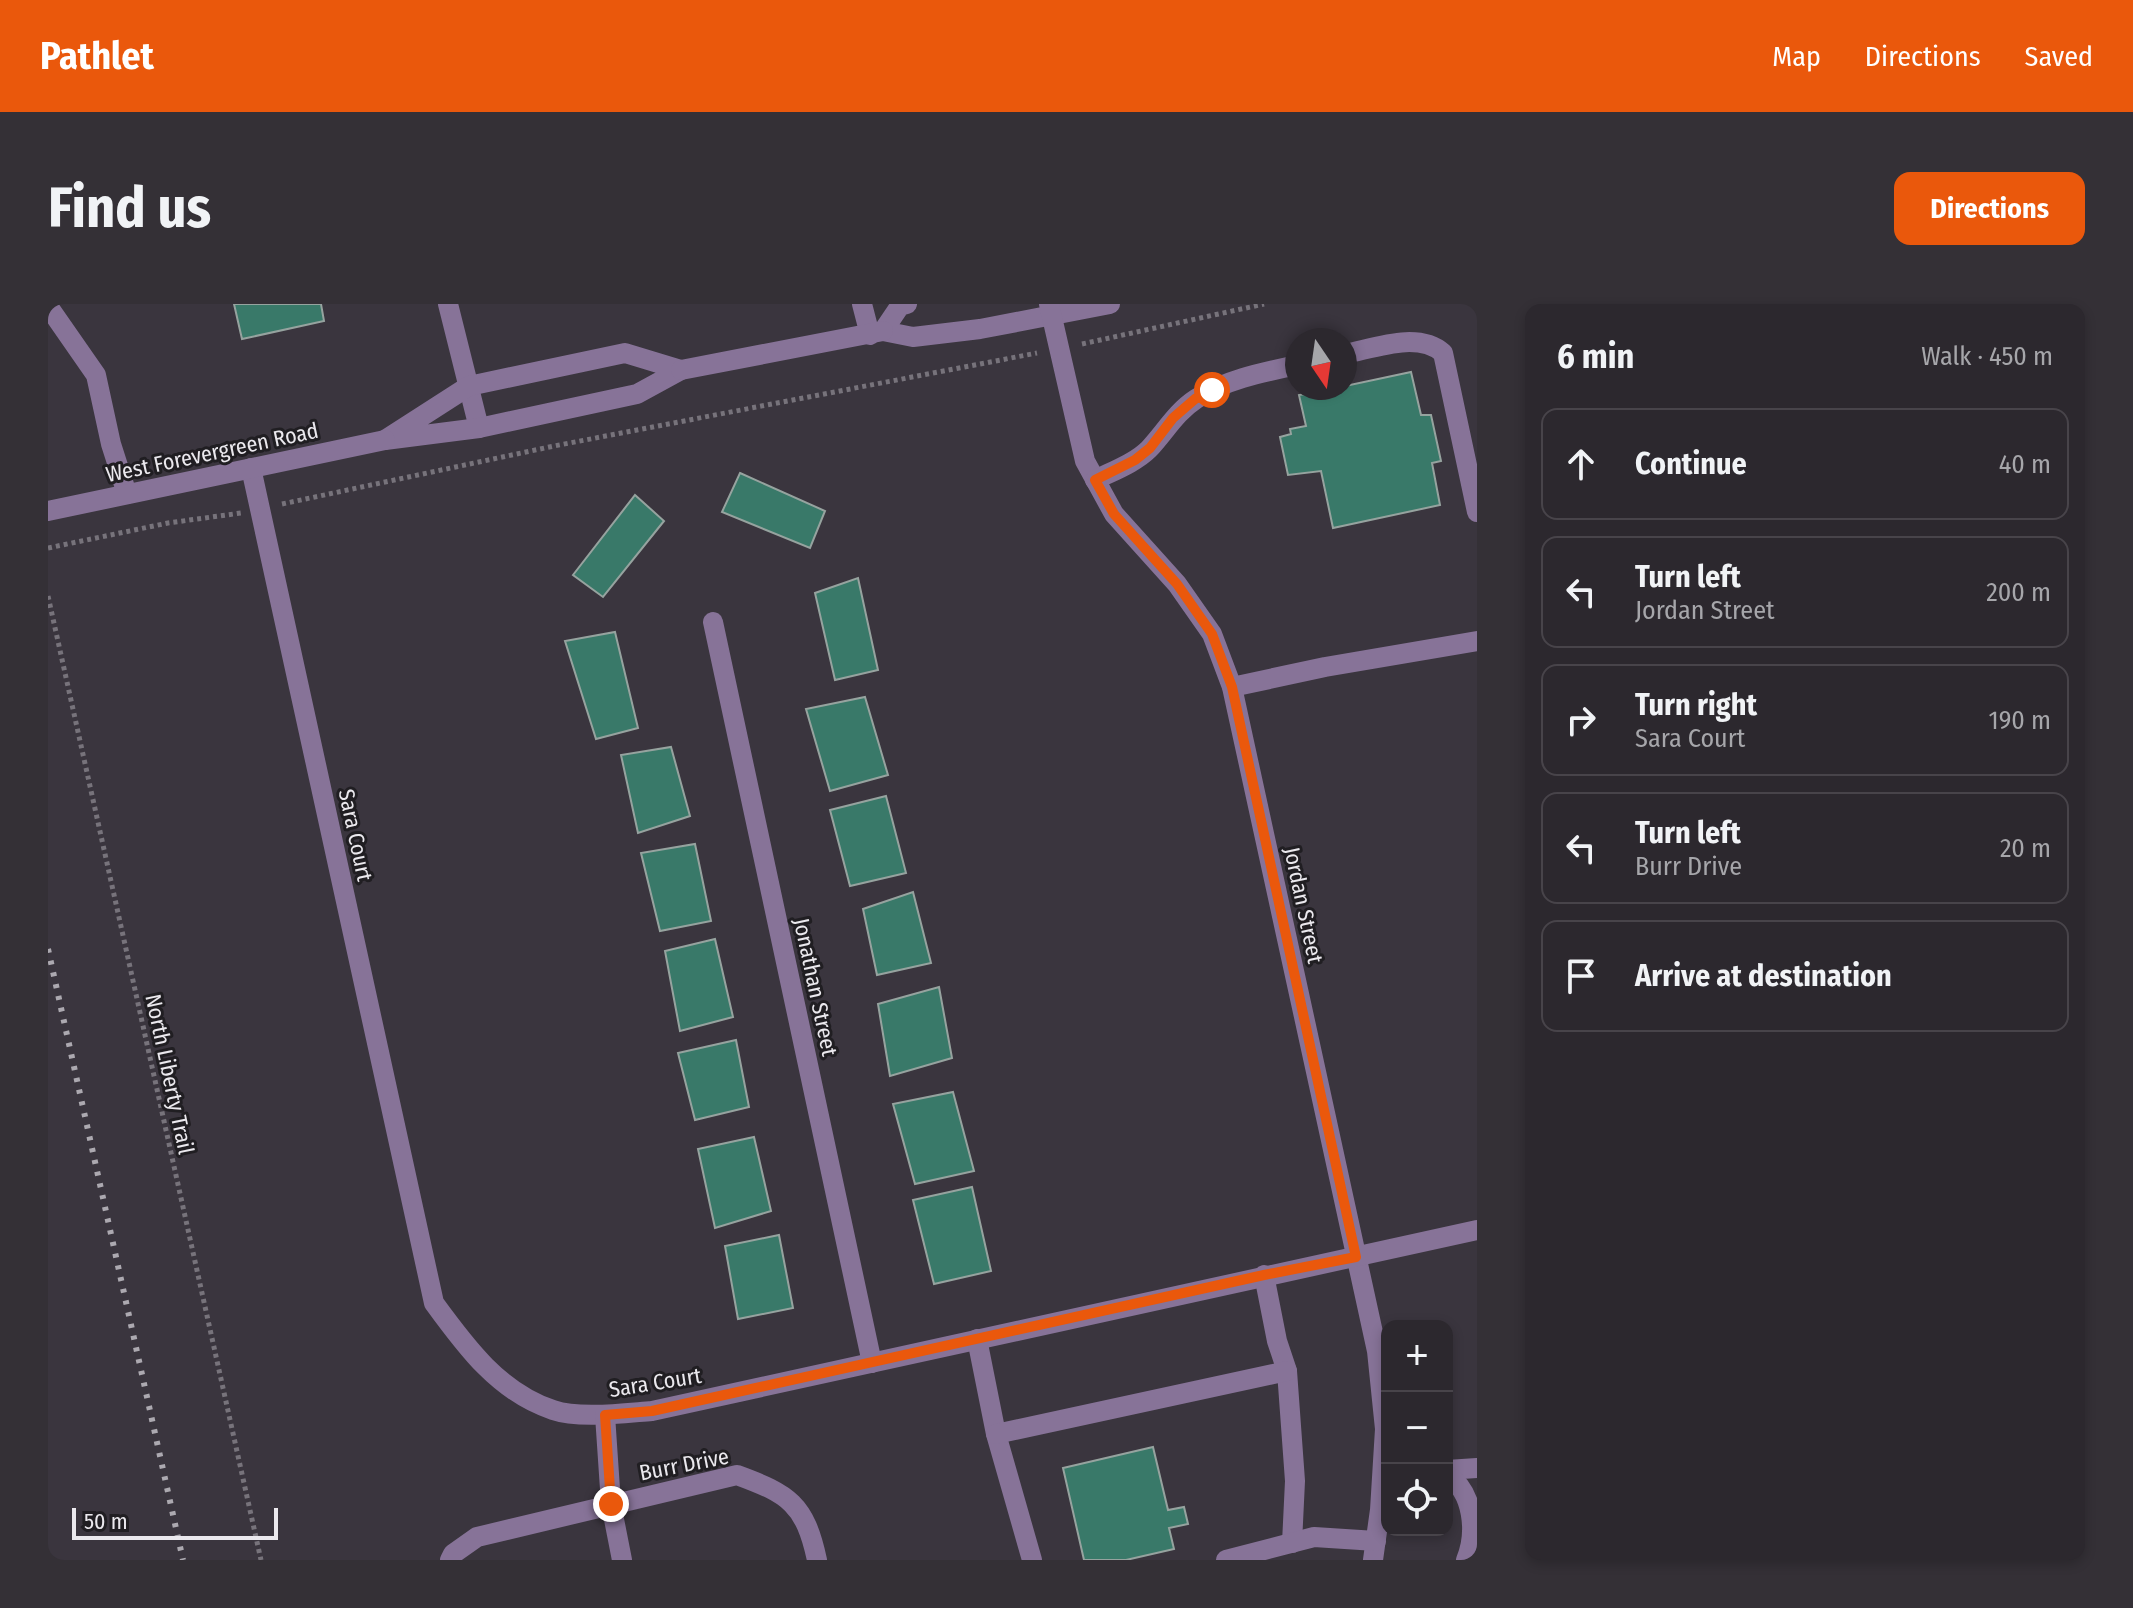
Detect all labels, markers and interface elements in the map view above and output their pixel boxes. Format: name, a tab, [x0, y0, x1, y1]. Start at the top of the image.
text: Pathlet	[40, 33, 154, 79]
text: Map	[1772, 40, 1821, 73]
text: Directions	[1865, 40, 1981, 73]
text: Saved	[2025, 40, 2093, 73]
button: Directions	[1894, 172, 2085, 245]
text: Find us	[48, 175, 211, 242]
north arrow	[1285, 328, 1357, 400]
text: 6 min	[1557, 336, 1634, 377]
text: Walk · 450 m	[1921, 341, 2053, 372]
route start	[1194, 372, 1230, 408]
street label: West Forevergreen Road	[103, 417, 321, 488]
icon: ahead	[1559, 442, 1603, 486]
text: Continue	[1635, 446, 1747, 482]
text: 40 m	[1999, 449, 2051, 480]
text: Turn left	[1635, 559, 1741, 595]
icon: left	[1559, 570, 1603, 614]
text: 200 m	[1986, 577, 2051, 608]
text: Jordan Street	[1635, 595, 1775, 626]
text: Turn right	[1635, 687, 1757, 723]
icon: right	[1559, 698, 1603, 742]
text: 190 m	[1989, 705, 2051, 736]
text: Sara Court	[1635, 723, 1745, 754]
street label: Sara Court	[333, 787, 379, 884]
text: Turn left	[1635, 815, 1741, 851]
icon: left	[1559, 826, 1603, 870]
text: 20 m	[2000, 833, 2051, 864]
street label: Jordan Street	[1278, 845, 1329, 966]
text: Burr Drive	[1635, 851, 1742, 882]
street label: Jonathan Street	[788, 916, 843, 1059]
icon: arrive	[1559, 954, 1603, 998]
text: Arrive at destination	[1635, 958, 1892, 994]
street label: North Liberty Trail	[139, 992, 200, 1157]
map controls	[1381, 1320, 1453, 1536]
button: +	[1381, 1320, 1453, 1392]
street label: Sara Court	[607, 1362, 704, 1403]
button: −	[1381, 1392, 1453, 1464]
street label: Burr Drive	[637, 1443, 731, 1486]
button: locate	[1381, 1464, 1453, 1536]
route end	[593, 1486, 629, 1522]
scale bar	[72, 1504, 278, 1540]
text: 50 m	[84, 1508, 128, 1535]

